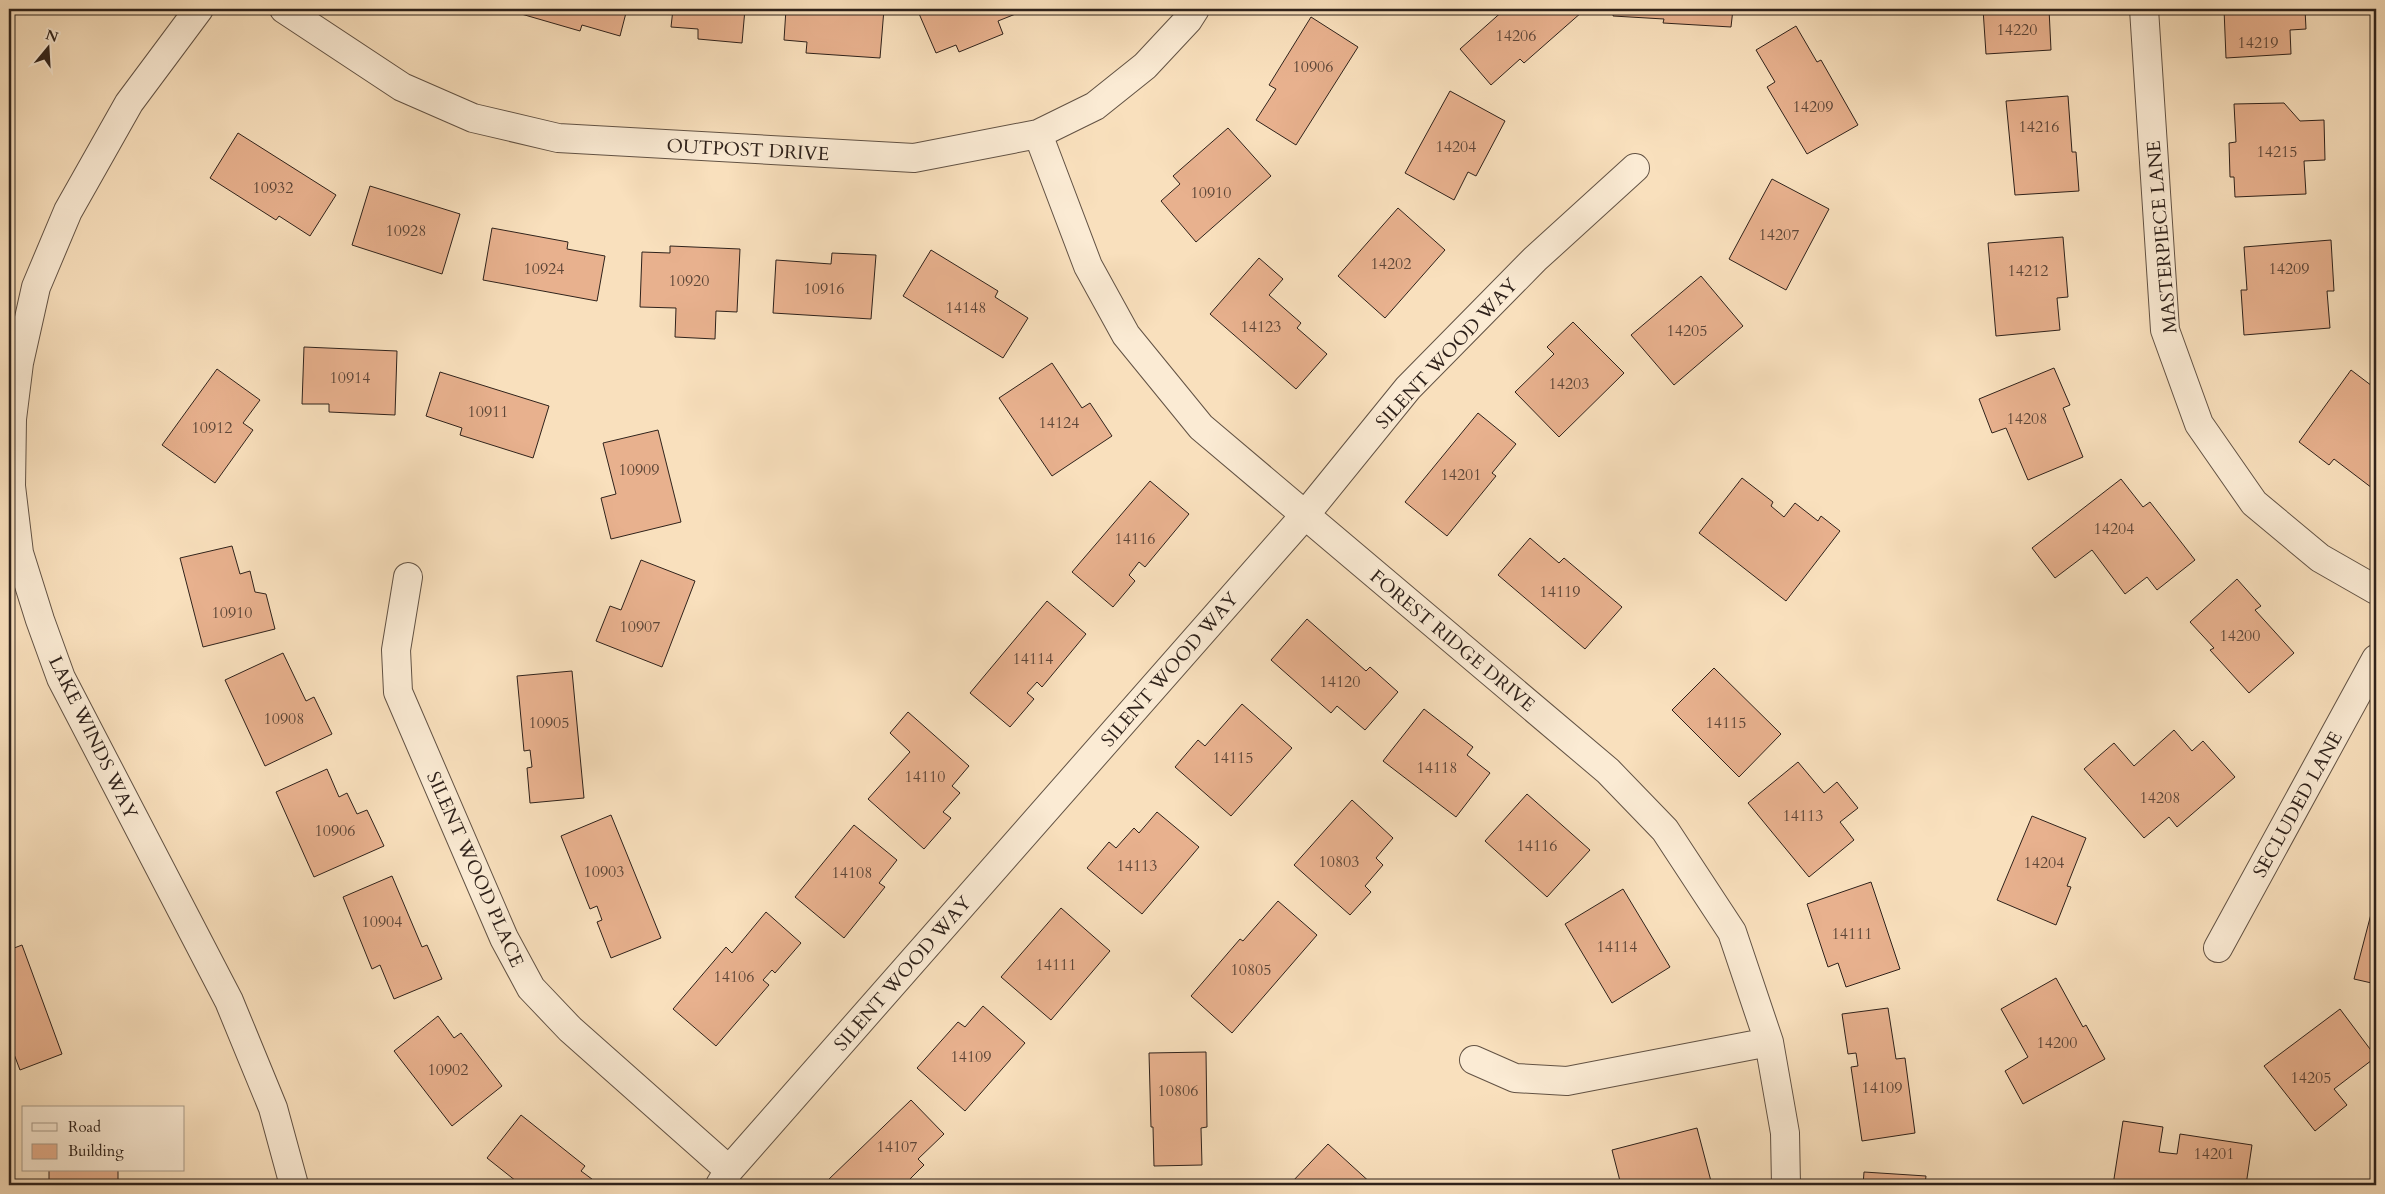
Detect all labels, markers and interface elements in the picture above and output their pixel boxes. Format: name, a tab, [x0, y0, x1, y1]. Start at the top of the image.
house number: 14220	[1997, 19, 2037, 41]
north arrow	[22, 22, 72, 72]
text: N	[43, 25, 61, 47]
house number: 14206	[1496, 25, 1536, 47]
house number: 14219	[2238, 32, 2278, 54]
house number: 10906	[1293, 56, 1333, 78]
house number: 14209	[1793, 96, 1833, 118]
house number: 14216	[2019, 116, 2059, 138]
street label: OUTPOST DRIVE	[666, 133, 830, 167]
house number: 14204	[1436, 136, 1476, 158]
street label: MASTERPIECE LANE	[2141, 139, 2183, 334]
house number: 14215	[2257, 141, 2297, 163]
house number: 10932	[253, 177, 293, 199]
house number: 10910	[1191, 182, 1231, 204]
house number: 10928	[386, 220, 426, 242]
house number: 14207	[1759, 224, 1799, 246]
house number: 14202	[1371, 253, 1411, 275]
house number: 10924	[524, 258, 564, 280]
house number: 14209	[2269, 258, 2309, 280]
house number: 14212	[2008, 260, 2048, 282]
house number: 10920	[669, 270, 709, 292]
street label: SILENT WOOD WAY	[1370, 272, 1524, 435]
house number: 10916	[804, 278, 844, 300]
house number: 14148	[946, 297, 986, 319]
house number: 14123	[1241, 316, 1281, 338]
house number: 14205	[1667, 320, 1707, 342]
house number: 10914	[330, 367, 370, 389]
house number: 14203	[1549, 373, 1589, 395]
house number: 10911	[468, 401, 508, 423]
house number: 14208	[2007, 408, 2047, 430]
house number: 14124	[1039, 412, 1079, 434]
house number: 10912	[192, 417, 232, 439]
house number: 10909	[619, 459, 659, 481]
house number: 14201	[1441, 464, 1481, 486]
house number: 14204	[2094, 518, 2134, 540]
house number: 14116	[1115, 528, 1155, 550]
street label: FOREST RIDGE DRIVE	[1364, 564, 1541, 718]
house number: 14119	[1540, 581, 1580, 603]
street label: SILENT WOOD WAY	[1095, 586, 1245, 753]
house number: 10910	[212, 602, 252, 624]
house number: 10907	[620, 616, 660, 638]
house number: 14200	[2220, 625, 2260, 647]
house number: 14114	[1013, 648, 1053, 670]
street label: LAKE WINDS WAY	[42, 652, 144, 824]
house number: 14120	[1320, 671, 1360, 693]
house number: 10908	[264, 708, 304, 730]
house number: 10905	[529, 712, 569, 734]
house number: 14115	[1706, 712, 1746, 734]
street label: SECLUDED LANE	[2247, 727, 2349, 882]
house number: 14115	[1213, 747, 1253, 769]
house number: 14118	[1417, 757, 1457, 779]
house number: 14110	[905, 766, 945, 788]
street label: SILENT WOOD PLACE	[420, 768, 530, 971]
house number: 14208	[2140, 787, 2180, 809]
house number: 14113	[1783, 805, 1823, 827]
house number: 10906	[315, 820, 355, 842]
house number: 14116	[1517, 835, 1557, 857]
house number: 10803	[1319, 851, 1359, 873]
house number: 14204	[2024, 852, 2064, 874]
house number: 14113	[1117, 855, 1157, 877]
house number: 10903	[584, 861, 624, 883]
house number: 14108	[832, 862, 872, 884]
street label: SILENT WOOD WAY	[828, 890, 978, 1057]
house number: 10904	[362, 911, 402, 933]
house number: 14111	[1832, 923, 1872, 945]
house number: 14114	[1597, 936, 1637, 958]
house number: 14111	[1036, 954, 1076, 976]
house number: 10805	[1231, 959, 1271, 981]
house number: 14106	[714, 966, 754, 988]
house number: 14200	[2037, 1032, 2077, 1054]
house number: 14109	[951, 1046, 991, 1068]
house number: 10902	[428, 1059, 468, 1081]
house number: 14205	[2291, 1067, 2331, 1089]
house number: 14109	[1862, 1077, 1902, 1099]
house number: 10806	[1158, 1080, 1198, 1102]
legend	[22, 1106, 185, 1172]
text: Road	[68, 1117, 101, 1137]
house number: 14107	[877, 1136, 917, 1158]
text: Building	[68, 1141, 124, 1161]
house number: 14201	[2194, 1143, 2234, 1165]

